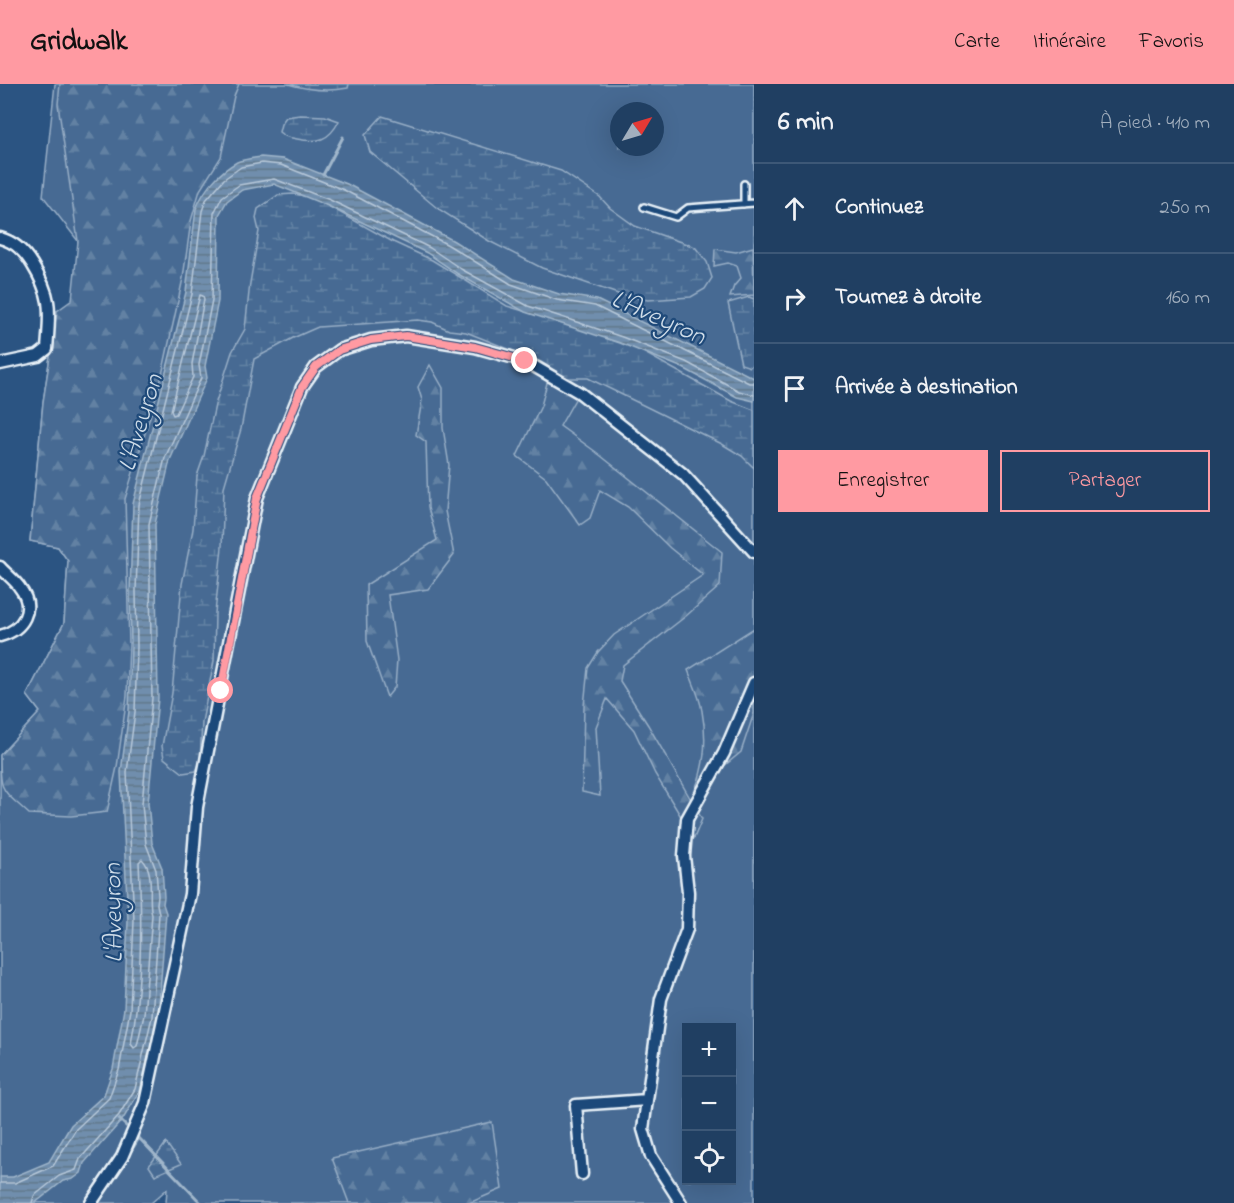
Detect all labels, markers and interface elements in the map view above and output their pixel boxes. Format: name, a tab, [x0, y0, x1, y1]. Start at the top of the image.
text: Gridwalk	[30, 22, 127, 63]
text: Carte	[954, 27, 1000, 57]
text: Itinéraire	[1033, 27, 1106, 57]
text: Favoris	[1139, 27, 1204, 57]
north arrow	[610, 102, 664, 156]
text: 6 min	[778, 104, 834, 142]
text: À pied · 410 m	[1100, 109, 1210, 138]
icon: ahead	[778, 192, 811, 225]
text: Continuez	[835, 192, 923, 224]
text: 250 m	[1159, 194, 1210, 223]
water label: L'Aveyron	[605, 281, 712, 357]
icon: right	[778, 282, 811, 315]
text: Tournez à droite	[835, 282, 981, 314]
text: 160 m	[1166, 284, 1210, 313]
route end	[511, 347, 537, 373]
water label: L'Aveyron	[109, 369, 175, 476]
icon: arrive	[778, 372, 811, 405]
text: Arrivée à destination	[835, 372, 1018, 404]
button: Enregistrer	[778, 450, 988, 512]
button: Partager	[1000, 450, 1210, 512]
route start	[207, 677, 233, 703]
water label: L'Aveyron	[95, 862, 135, 963]
map controls	[682, 1023, 736, 1185]
button: +	[682, 1023, 736, 1077]
button: −	[682, 1077, 736, 1131]
button: locate	[682, 1131, 736, 1185]

